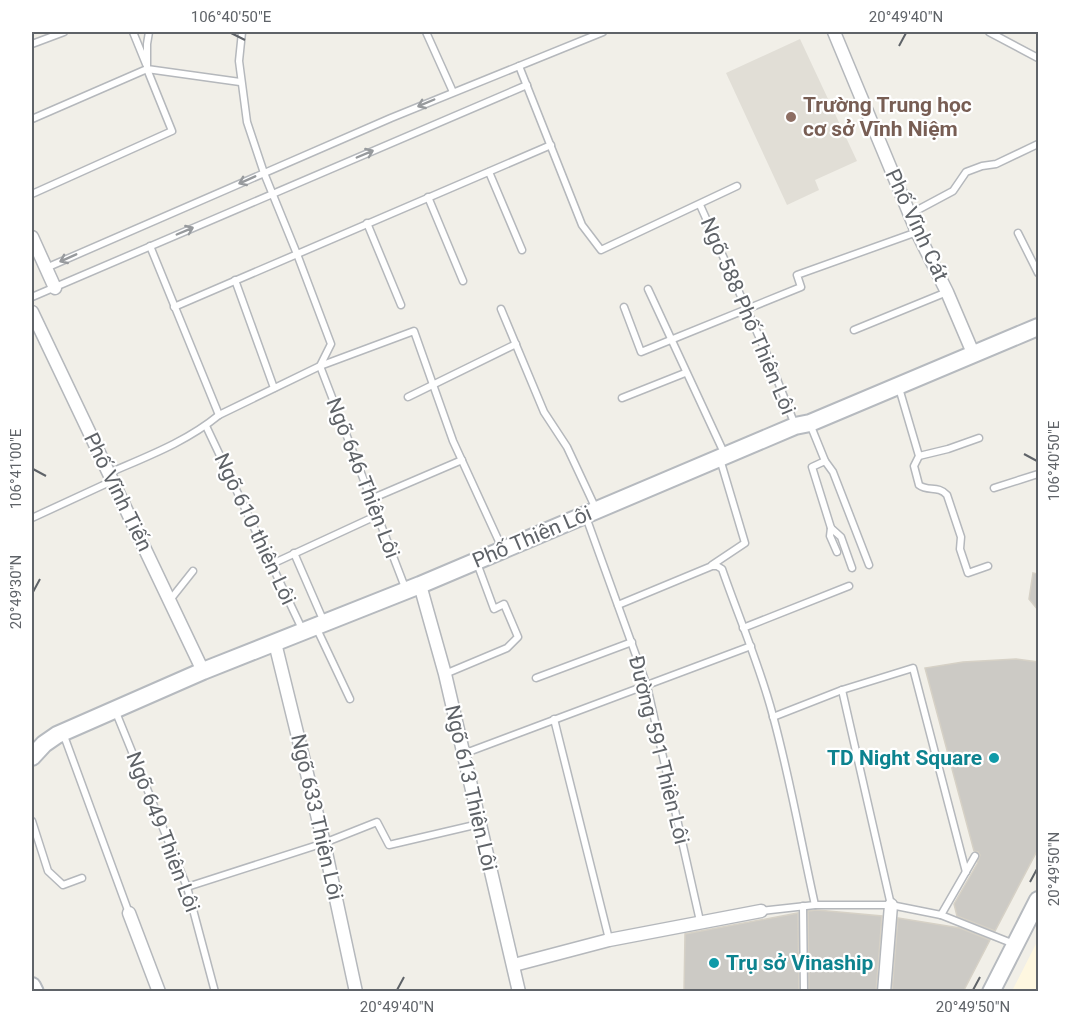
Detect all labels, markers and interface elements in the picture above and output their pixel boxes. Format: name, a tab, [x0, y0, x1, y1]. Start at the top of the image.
text: 106°40'50"E	[191, 8, 272, 26]
text: 20°49'40"N	[869, 8, 943, 26]
place label: Trường Trung học cơ sở Vĩnh Niệm	[803, 93, 972, 141]
one-way arrow	[417, 98, 435, 109]
marker: Trường Trung học cơ sở Vĩnh Niệm	[784, 110, 798, 124]
one-way arrow	[355, 148, 373, 159]
street label: Phố Vĩnh Cát	[881, 165, 953, 285]
one-way arrow	[238, 175, 256, 186]
street label: Ngõ 588 Phố Thiên Lôi	[696, 214, 800, 418]
one-way arrow	[176, 224, 194, 236]
one-way arrow	[59, 253, 78, 264]
street label: Ngõ 646 Thiên Lôi	[321, 394, 405, 562]
text: 106°40'50"E	[1045, 420, 1063, 501]
text: 106°41'00"E	[7, 428, 25, 509]
street label: Phố Vĩnh Tiến	[79, 429, 157, 555]
street label: Ngõ 610 thiên Lôi	[209, 449, 301, 609]
street label: Phố Thiên Lôi	[469, 501, 595, 573]
text: 20°49'30"N	[7, 555, 25, 629]
street label: Đường 591 Thiên Lôi	[624, 653, 694, 847]
street label: Ngõ 613 Thiên Lôi	[440, 703, 502, 873]
street label: Ngõ 633 Thiên Lôi	[286, 732, 348, 902]
place label: TD Night Square	[827, 746, 982, 770]
street label: Ngõ 649 Thiên Lôi	[121, 748, 205, 916]
marker: TD Night Square	[987, 751, 1001, 765]
text: 20°49'50"N	[1045, 832, 1063, 906]
place label: Trụ sở Vinaship	[726, 951, 874, 975]
marker: Trụ sở Vinaship	[707, 956, 721, 970]
text: 20°49'40"N	[360, 998, 434, 1016]
text: 20°49'50"N	[936, 998, 1010, 1016]

